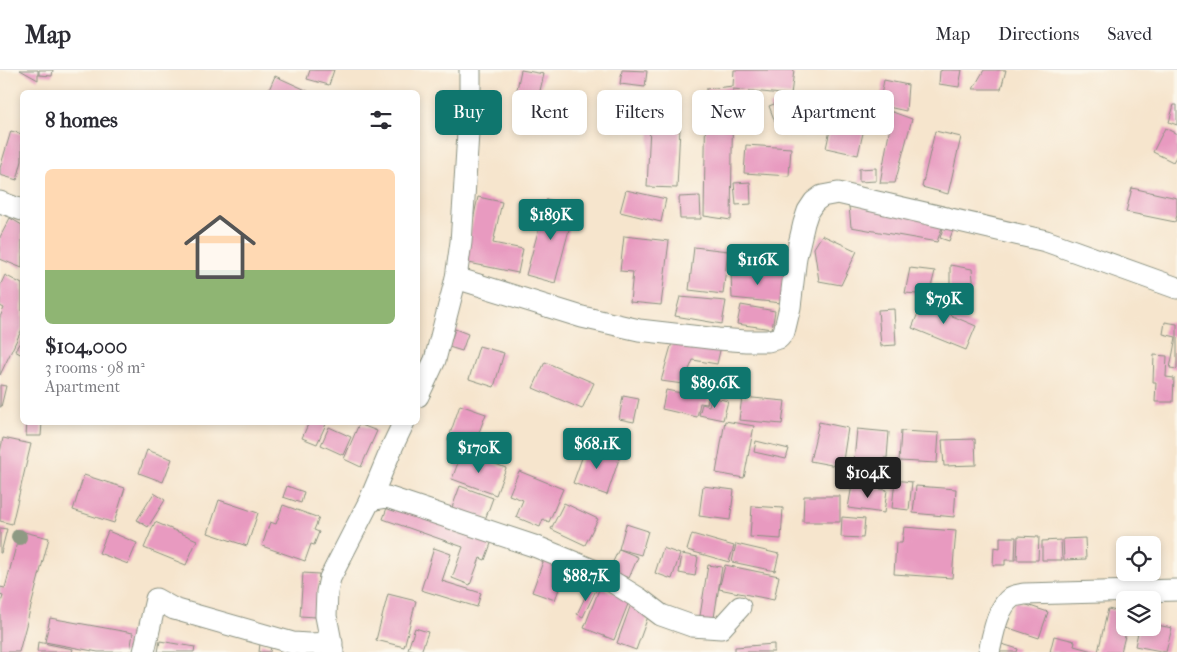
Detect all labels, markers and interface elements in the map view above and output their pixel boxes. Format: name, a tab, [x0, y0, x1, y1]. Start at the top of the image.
text: Map	[25, 21, 71, 49]
text: Map	[936, 24, 970, 45]
text: Directions	[998, 24, 1079, 45]
text: Saved	[1107, 24, 1152, 45]
chip: Buy	[435, 90, 502, 135]
chip: Rent	[512, 90, 587, 135]
chip: Filters	[597, 90, 682, 135]
chip: New	[692, 90, 764, 135]
chip: Apartment	[774, 90, 894, 135]
icon: filters	[367, 106, 395, 134]
text: 8 homes	[45, 108, 118, 132]
pin: $189K	[516, 198, 586, 241]
icon: home	[175, 202, 265, 292]
text: $189K	[530, 205, 572, 224]
pin: $116K	[723, 244, 793, 286]
text: $116K	[738, 250, 778, 269]
pin: $79K	[914, 282, 974, 325]
text: $79K	[926, 289, 962, 308]
text: $104,000	[45, 334, 127, 358]
text: 3 rooms · 98 m²	[45, 358, 145, 377]
pin: $89.6K	[674, 366, 756, 409]
text: $89.6K	[691, 373, 739, 392]
text: Apartment	[45, 377, 120, 396]
pin: $68.1K	[556, 428, 638, 470]
pin: $170K	[444, 432, 514, 474]
text: $68.1K	[574, 434, 620, 453]
text: $170K	[458, 438, 500, 457]
pin: $104K	[833, 456, 903, 499]
text: $104K	[846, 463, 890, 482]
map controls	[1116, 536, 1161, 636]
button: locate	[1116, 536, 1161, 581]
pin: $88.7K	[545, 560, 627, 602]
text: $88.7K	[563, 566, 609, 585]
button: layers	[1116, 591, 1161, 636]

